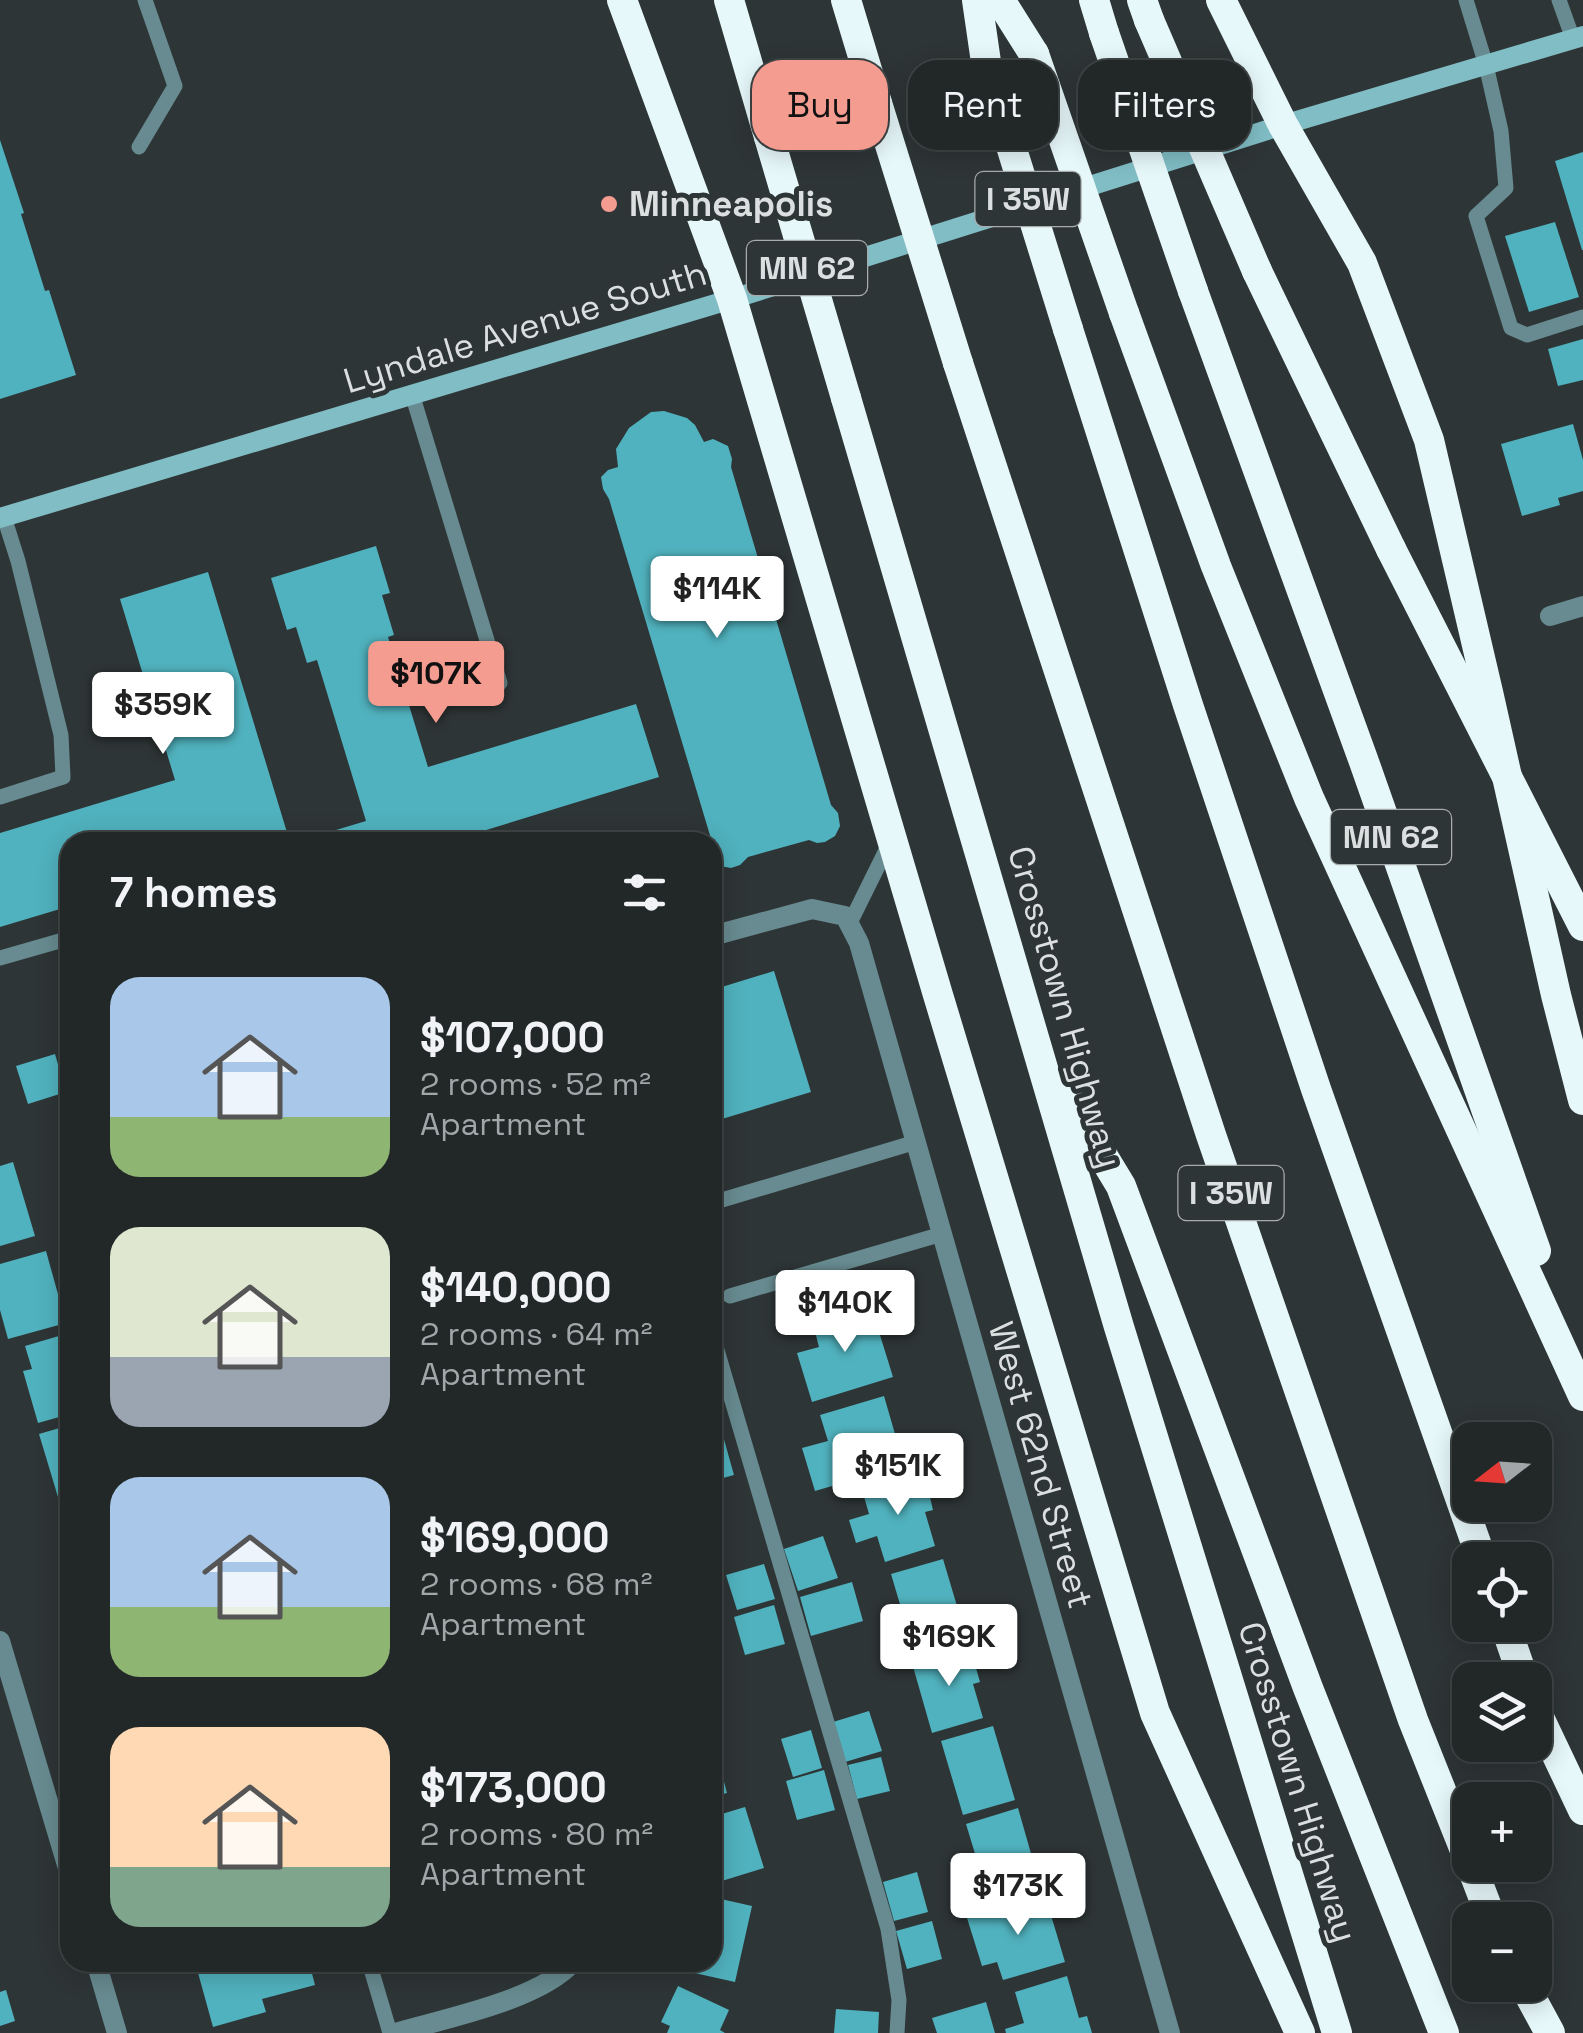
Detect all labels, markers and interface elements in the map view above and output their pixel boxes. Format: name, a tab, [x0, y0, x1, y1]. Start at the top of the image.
chip: Buy	[752, 60, 888, 150]
chip: Rent	[908, 60, 1058, 150]
chip: Filters	[1078, 60, 1251, 150]
road number: I 35W	[976, 172, 1080, 226]
place label: Minneapolis	[629, 182, 833, 226]
marker: Minneapolis	[598, 193, 620, 215]
road number: MN 62	[747, 241, 867, 295]
street label: Lyndale Avenue South	[338, 251, 712, 403]
pin: $114K	[647, 556, 787, 641]
text: $114K	[673, 568, 761, 608]
pin: $107K	[366, 641, 506, 726]
text: $107K	[390, 653, 482, 693]
pin: $359K	[93, 672, 233, 757]
text: $359K	[114, 684, 212, 724]
road number: MN 62	[1331, 810, 1451, 864]
street label: Crosstown Highway	[998, 841, 1132, 1173]
icon: filters	[617, 865, 672, 920]
text: 7 homes	[110, 866, 278, 919]
text: $107,000	[420, 1011, 605, 1064]
icon: home	[190, 1017, 310, 1137]
text: 2 rooms · 52 m²	[420, 1064, 651, 1104]
text: Apartment	[420, 1104, 586, 1144]
road number: I 35W	[1178, 1166, 1284, 1220]
text: $140,000	[420, 1261, 611, 1314]
icon: home	[190, 1267, 310, 1387]
pin: $140K	[775, 1270, 915, 1355]
text: $140K	[798, 1282, 892, 1322]
text: 2 rooms · 64 m²	[420, 1314, 652, 1354]
street label: West 62nd Street	[979, 1317, 1103, 1613]
text: Apartment	[420, 1354, 586, 1394]
north arrow	[1452, 1422, 1552, 1522]
map controls	[1452, 1422, 1552, 2002]
pin: $151K	[828, 1433, 968, 1518]
text: $151K	[855, 1445, 941, 1485]
text: $169,000	[420, 1511, 609, 1564]
icon: home	[190, 1517, 310, 1637]
button: locate	[1452, 1542, 1552, 1642]
text: 2 rooms · 68 m²	[420, 1564, 652, 1604]
text: Apartment	[420, 1604, 586, 1644]
pin: $169K	[879, 1604, 1019, 1689]
text: $169K	[902, 1616, 996, 1656]
street label: Crosstown Highway	[1228, 1617, 1368, 1947]
button: layers	[1452, 1662, 1552, 1762]
text: $173,000	[420, 1761, 607, 1814]
icon: home	[190, 1767, 310, 1887]
button: +	[1452, 1782, 1552, 1882]
text: 2 rooms · 80 m²	[420, 1814, 653, 1854]
pin: $173K	[948, 1853, 1088, 1938]
text: Apartment	[420, 1854, 586, 1894]
text: $173K	[972, 1865, 1064, 1905]
button: −	[1452, 1902, 1552, 2002]

